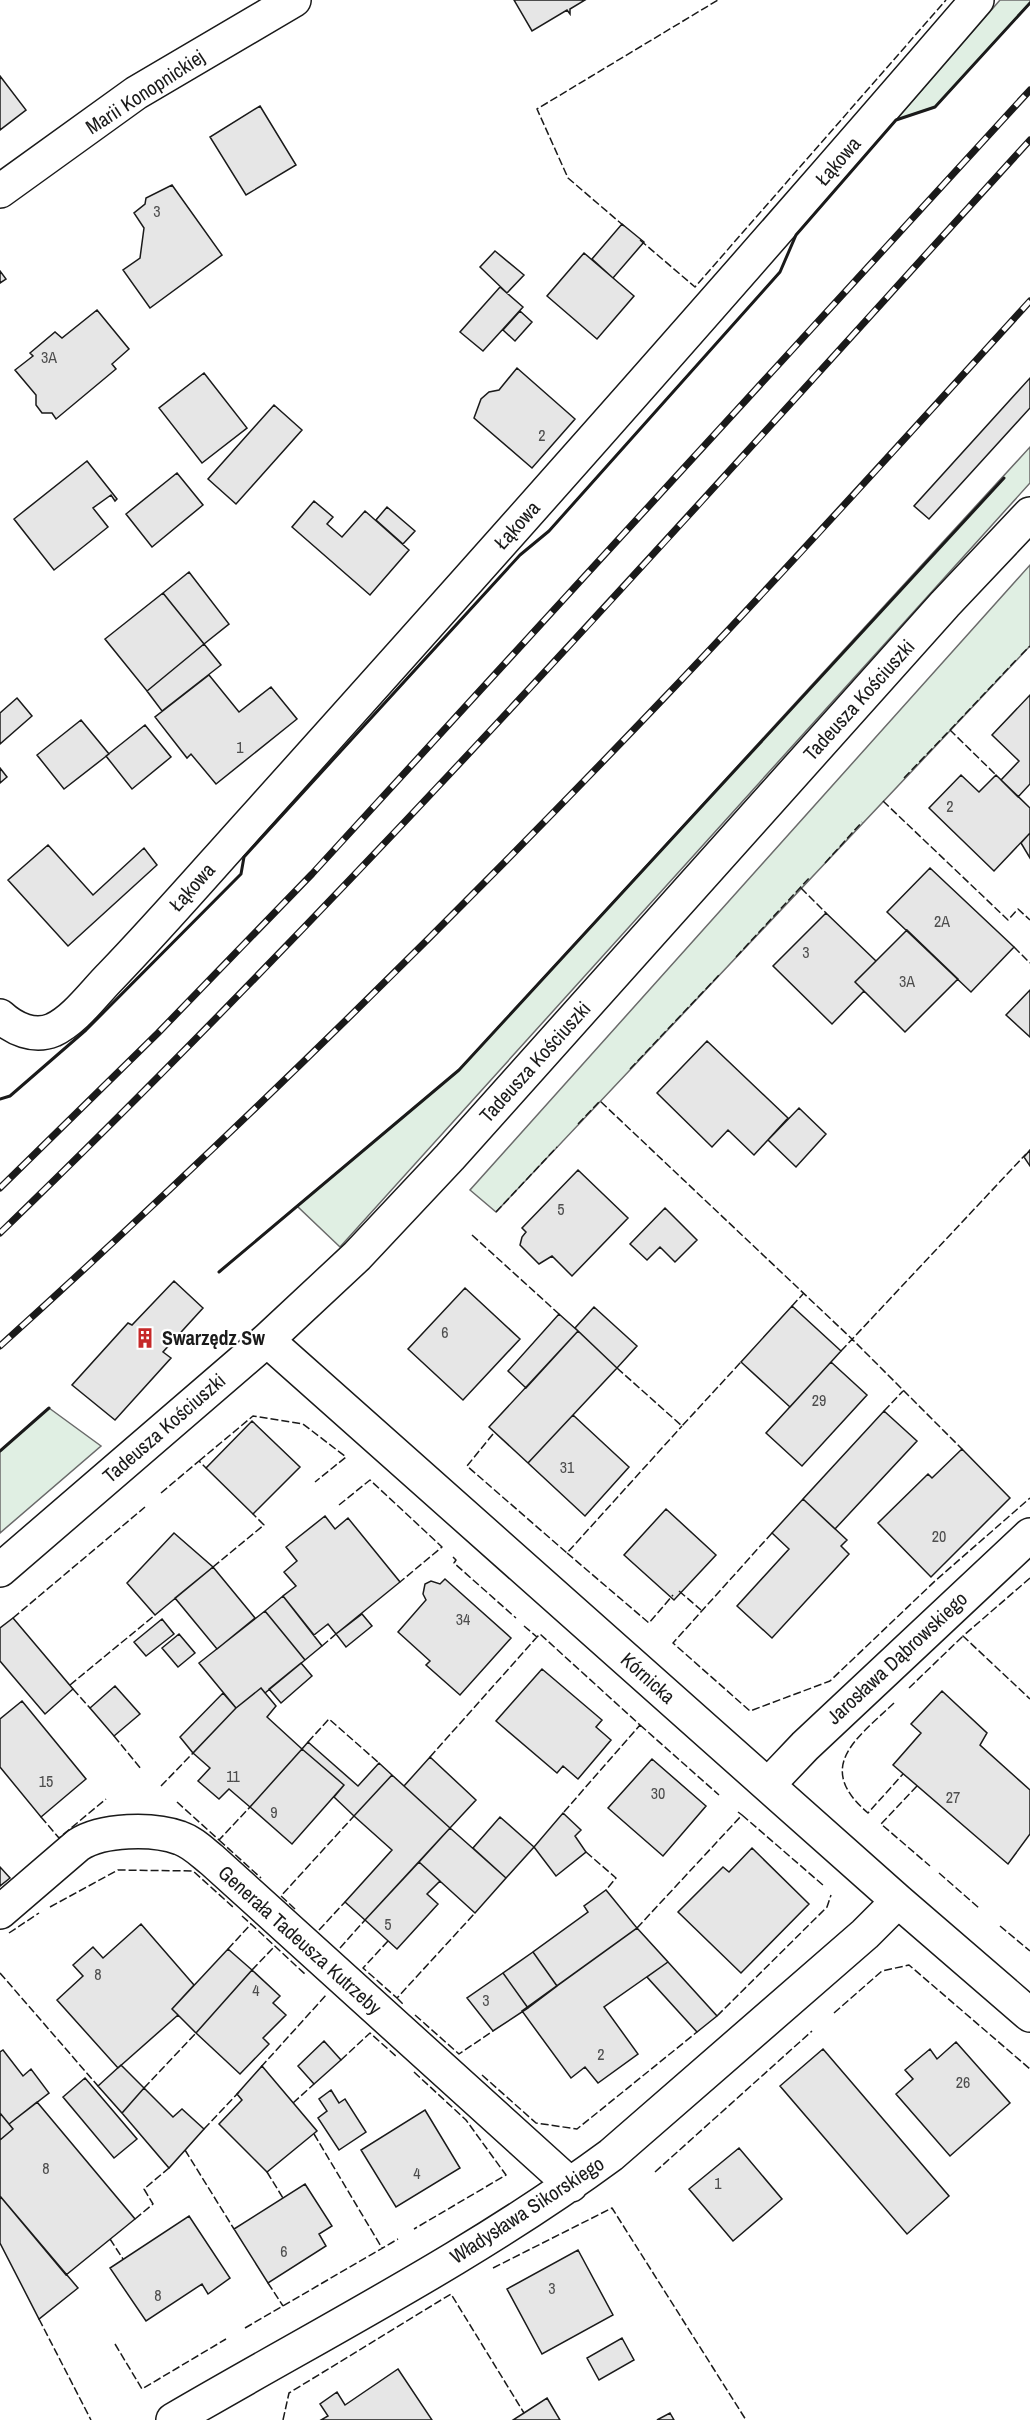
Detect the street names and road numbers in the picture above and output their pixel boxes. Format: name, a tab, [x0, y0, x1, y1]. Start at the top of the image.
street label: Marii Konopnickiej	[80, 43, 209, 140]
street label: Łąkowa	[809, 130, 866, 191]
street label: Łąkowa	[488, 495, 546, 555]
street label: Tadeusza Kościuszki	[797, 633, 920, 766]
street label: Łąkowa	[163, 857, 221, 917]
street label: Tadeusza Kościuszki	[473, 995, 596, 1128]
street label: Tadeusza Kościuszki	[97, 1367, 231, 1488]
street label: Jarosława Dąbrowskiego	[820, 1585, 973, 1730]
street label: Kórnicka	[615, 1646, 681, 1709]
street label: Generała Tadeusza Kutrzeby	[213, 1859, 389, 2021]
street label: Władysława Sikorskiego	[444, 2150, 609, 2270]

